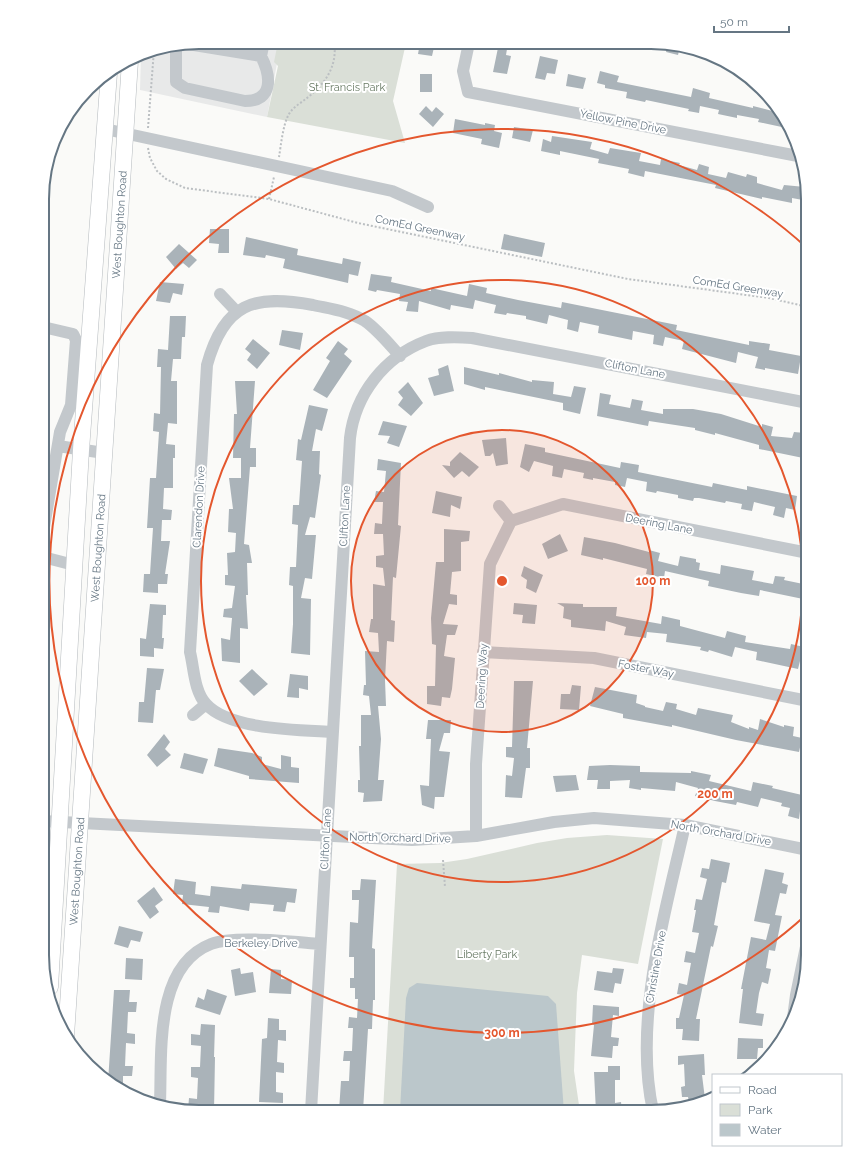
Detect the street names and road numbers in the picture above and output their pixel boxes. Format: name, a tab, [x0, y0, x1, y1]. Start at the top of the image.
street label: Yellow Pine Drive	[579, 107, 668, 137]
street label: West Boughton Road	[109, 170, 129, 279]
street label: ComEd Greenway	[374, 212, 466, 244]
street label: ComEd Greenway	[692, 273, 784, 301]
street label: Clifton Lane	[604, 357, 667, 381]
street label: Clarendon Drive	[190, 465, 208, 548]
street label: Clifton Lane	[337, 485, 353, 547]
street label: West Boughton Road	[88, 493, 108, 603]
street label: Deering Lane	[624, 511, 694, 537]
street label: Deering Way	[474, 643, 490, 709]
street label: Foster Way	[617, 657, 675, 681]
street label: Clifton Lane	[318, 808, 334, 870]
street label: West Boughton Road	[67, 817, 87, 926]
street label: North Orchard Drive	[670, 818, 773, 848]
street label: North Orchard Drive	[349, 831, 451, 845]
street label: Christine Drive	[643, 929, 669, 1004]
street label: Berkeley Drive	[224, 937, 298, 950]

